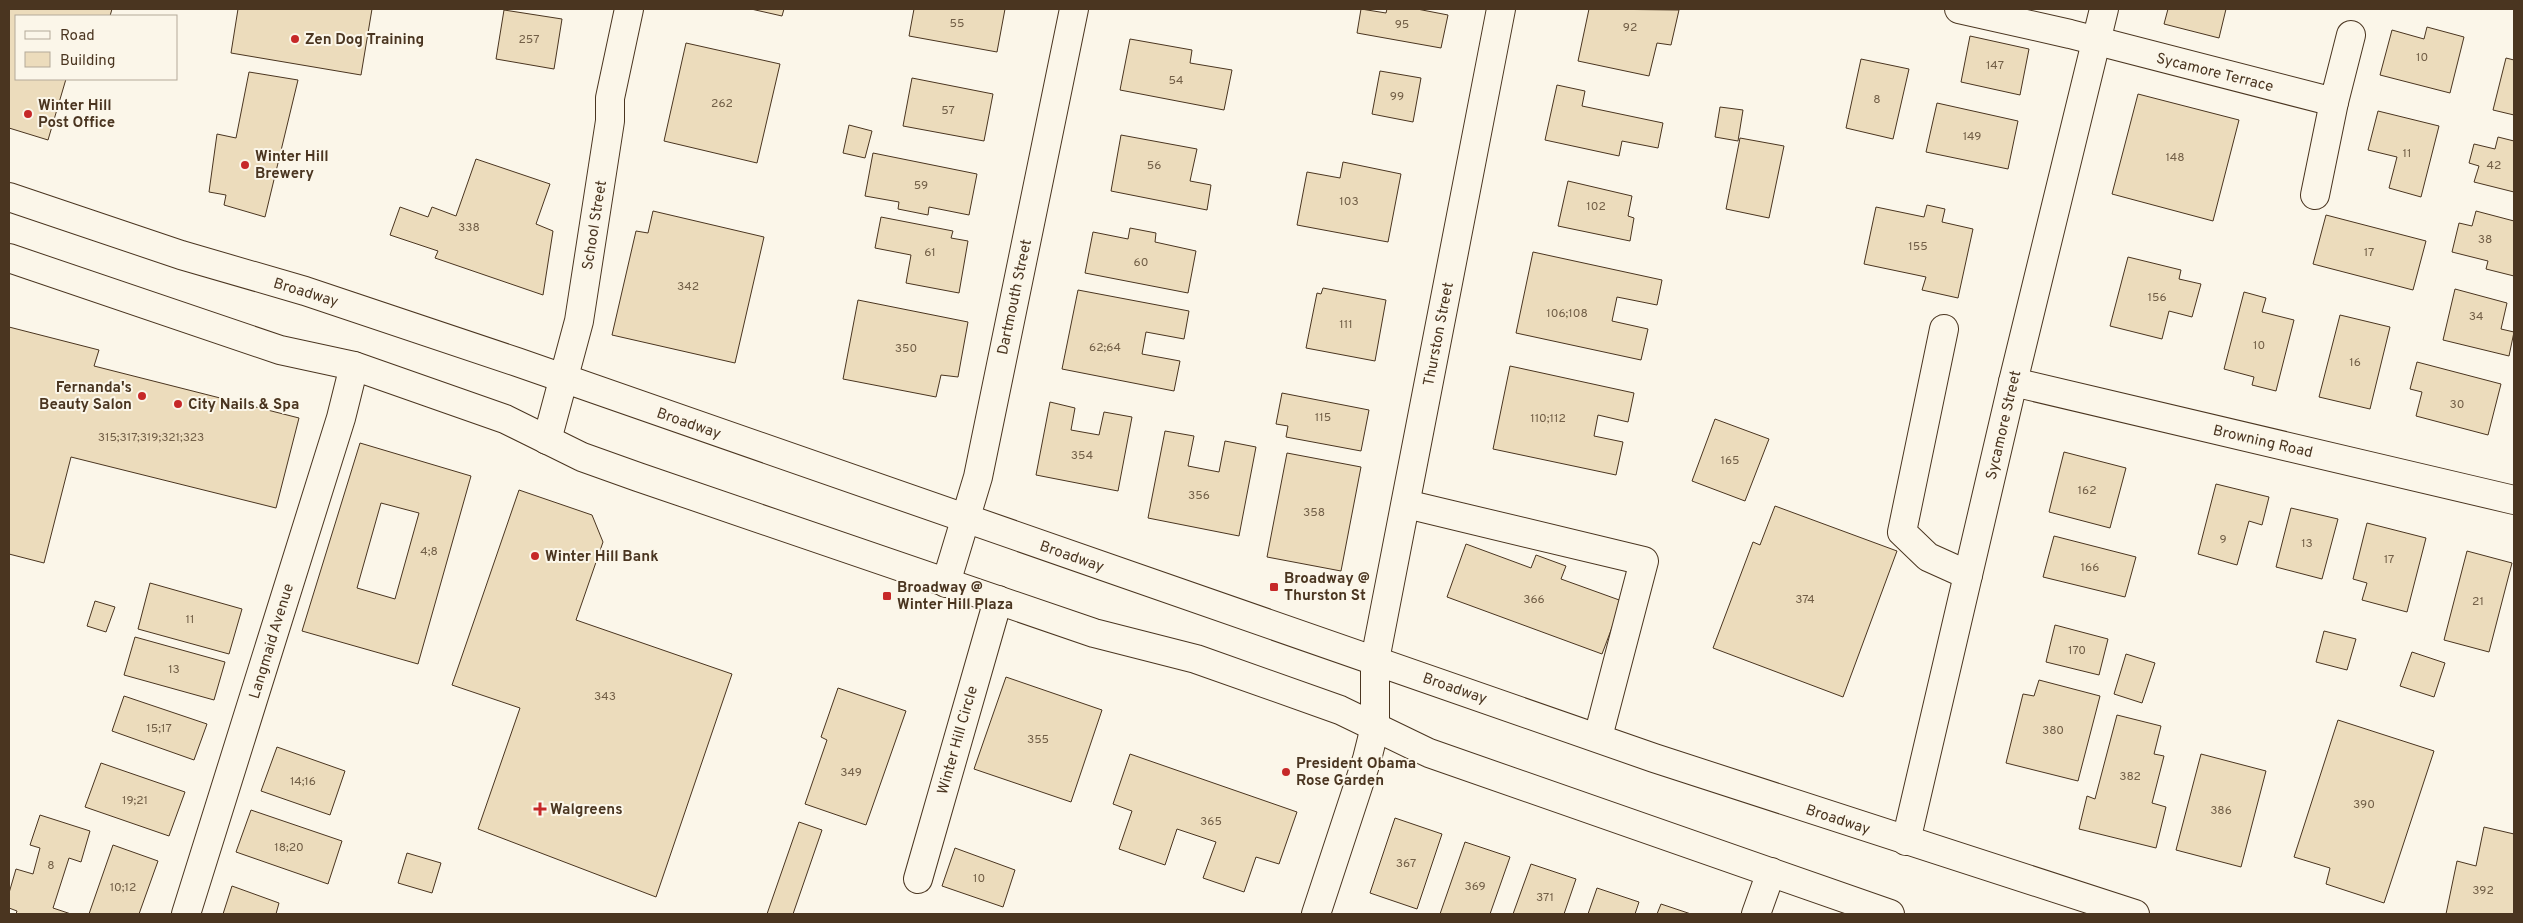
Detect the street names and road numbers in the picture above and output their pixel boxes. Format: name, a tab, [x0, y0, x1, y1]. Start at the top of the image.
street label: Sycamore Terrace	[2154, 50, 2275, 97]
street label: School Street	[579, 179, 612, 271]
street label: Dartmouth Street	[994, 238, 1037, 357]
street label: Broadway	[271, 275, 340, 312]
street label: Thurston Street	[1420, 281, 1459, 388]
street label: Sycamore Street	[1983, 369, 2026, 482]
street label: Broadway	[654, 405, 723, 444]
street label: Browning Road	[2211, 422, 2314, 463]
street label: Broadway	[1037, 538, 1106, 577]
street label: Langmaid Avenue	[246, 581, 299, 701]
street label: Broadway	[1420, 670, 1489, 709]
street label: Winter Hill Circle	[934, 684, 983, 797]
street label: Broadway	[1803, 801, 1872, 840]

